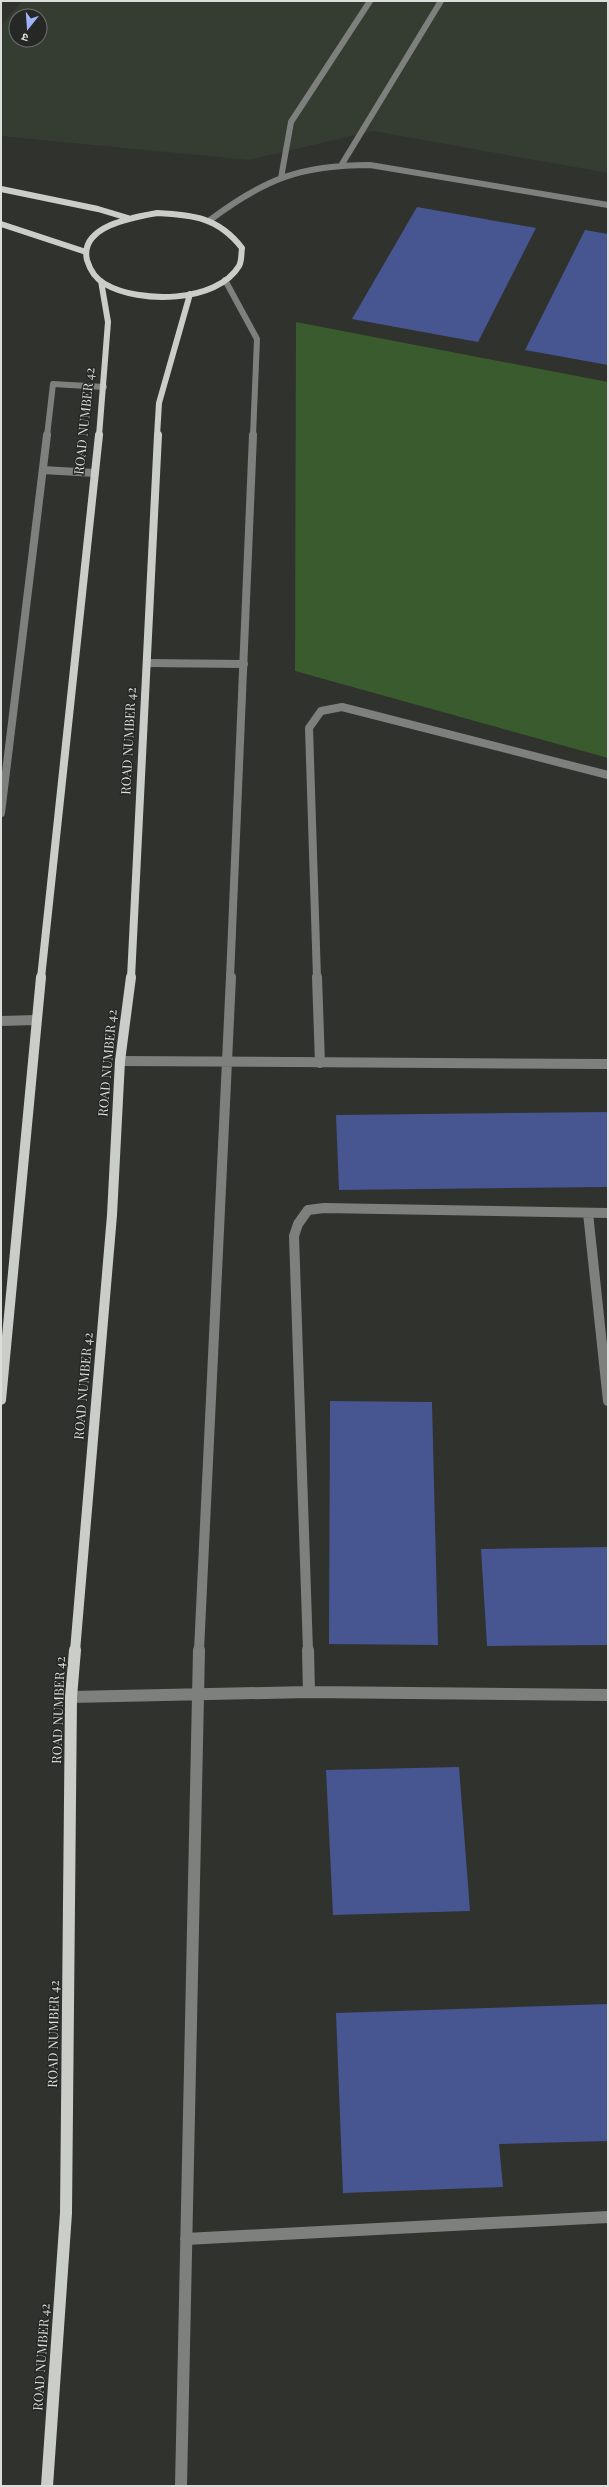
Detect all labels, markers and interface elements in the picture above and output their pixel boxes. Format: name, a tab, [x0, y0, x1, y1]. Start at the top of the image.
north arrow	[8, 8, 48, 48]
text: उ	[19, 30, 30, 46]
street label: ROAD NUMBER 42	[69, 367, 98, 475]
street label: ROAD NUMBER 42	[116, 687, 139, 795]
street label: ROAD NUMBER 42	[93, 1009, 120, 1117]
street label: ROAD NUMBER 42	[69, 1332, 96, 1440]
street label: ROAD NUMBER 42	[47, 1656, 68, 1764]
street label: ROAD NUMBER 42	[43, 1980, 62, 2088]
street label: ROAD NUMBER 42	[28, 2303, 53, 2411]

